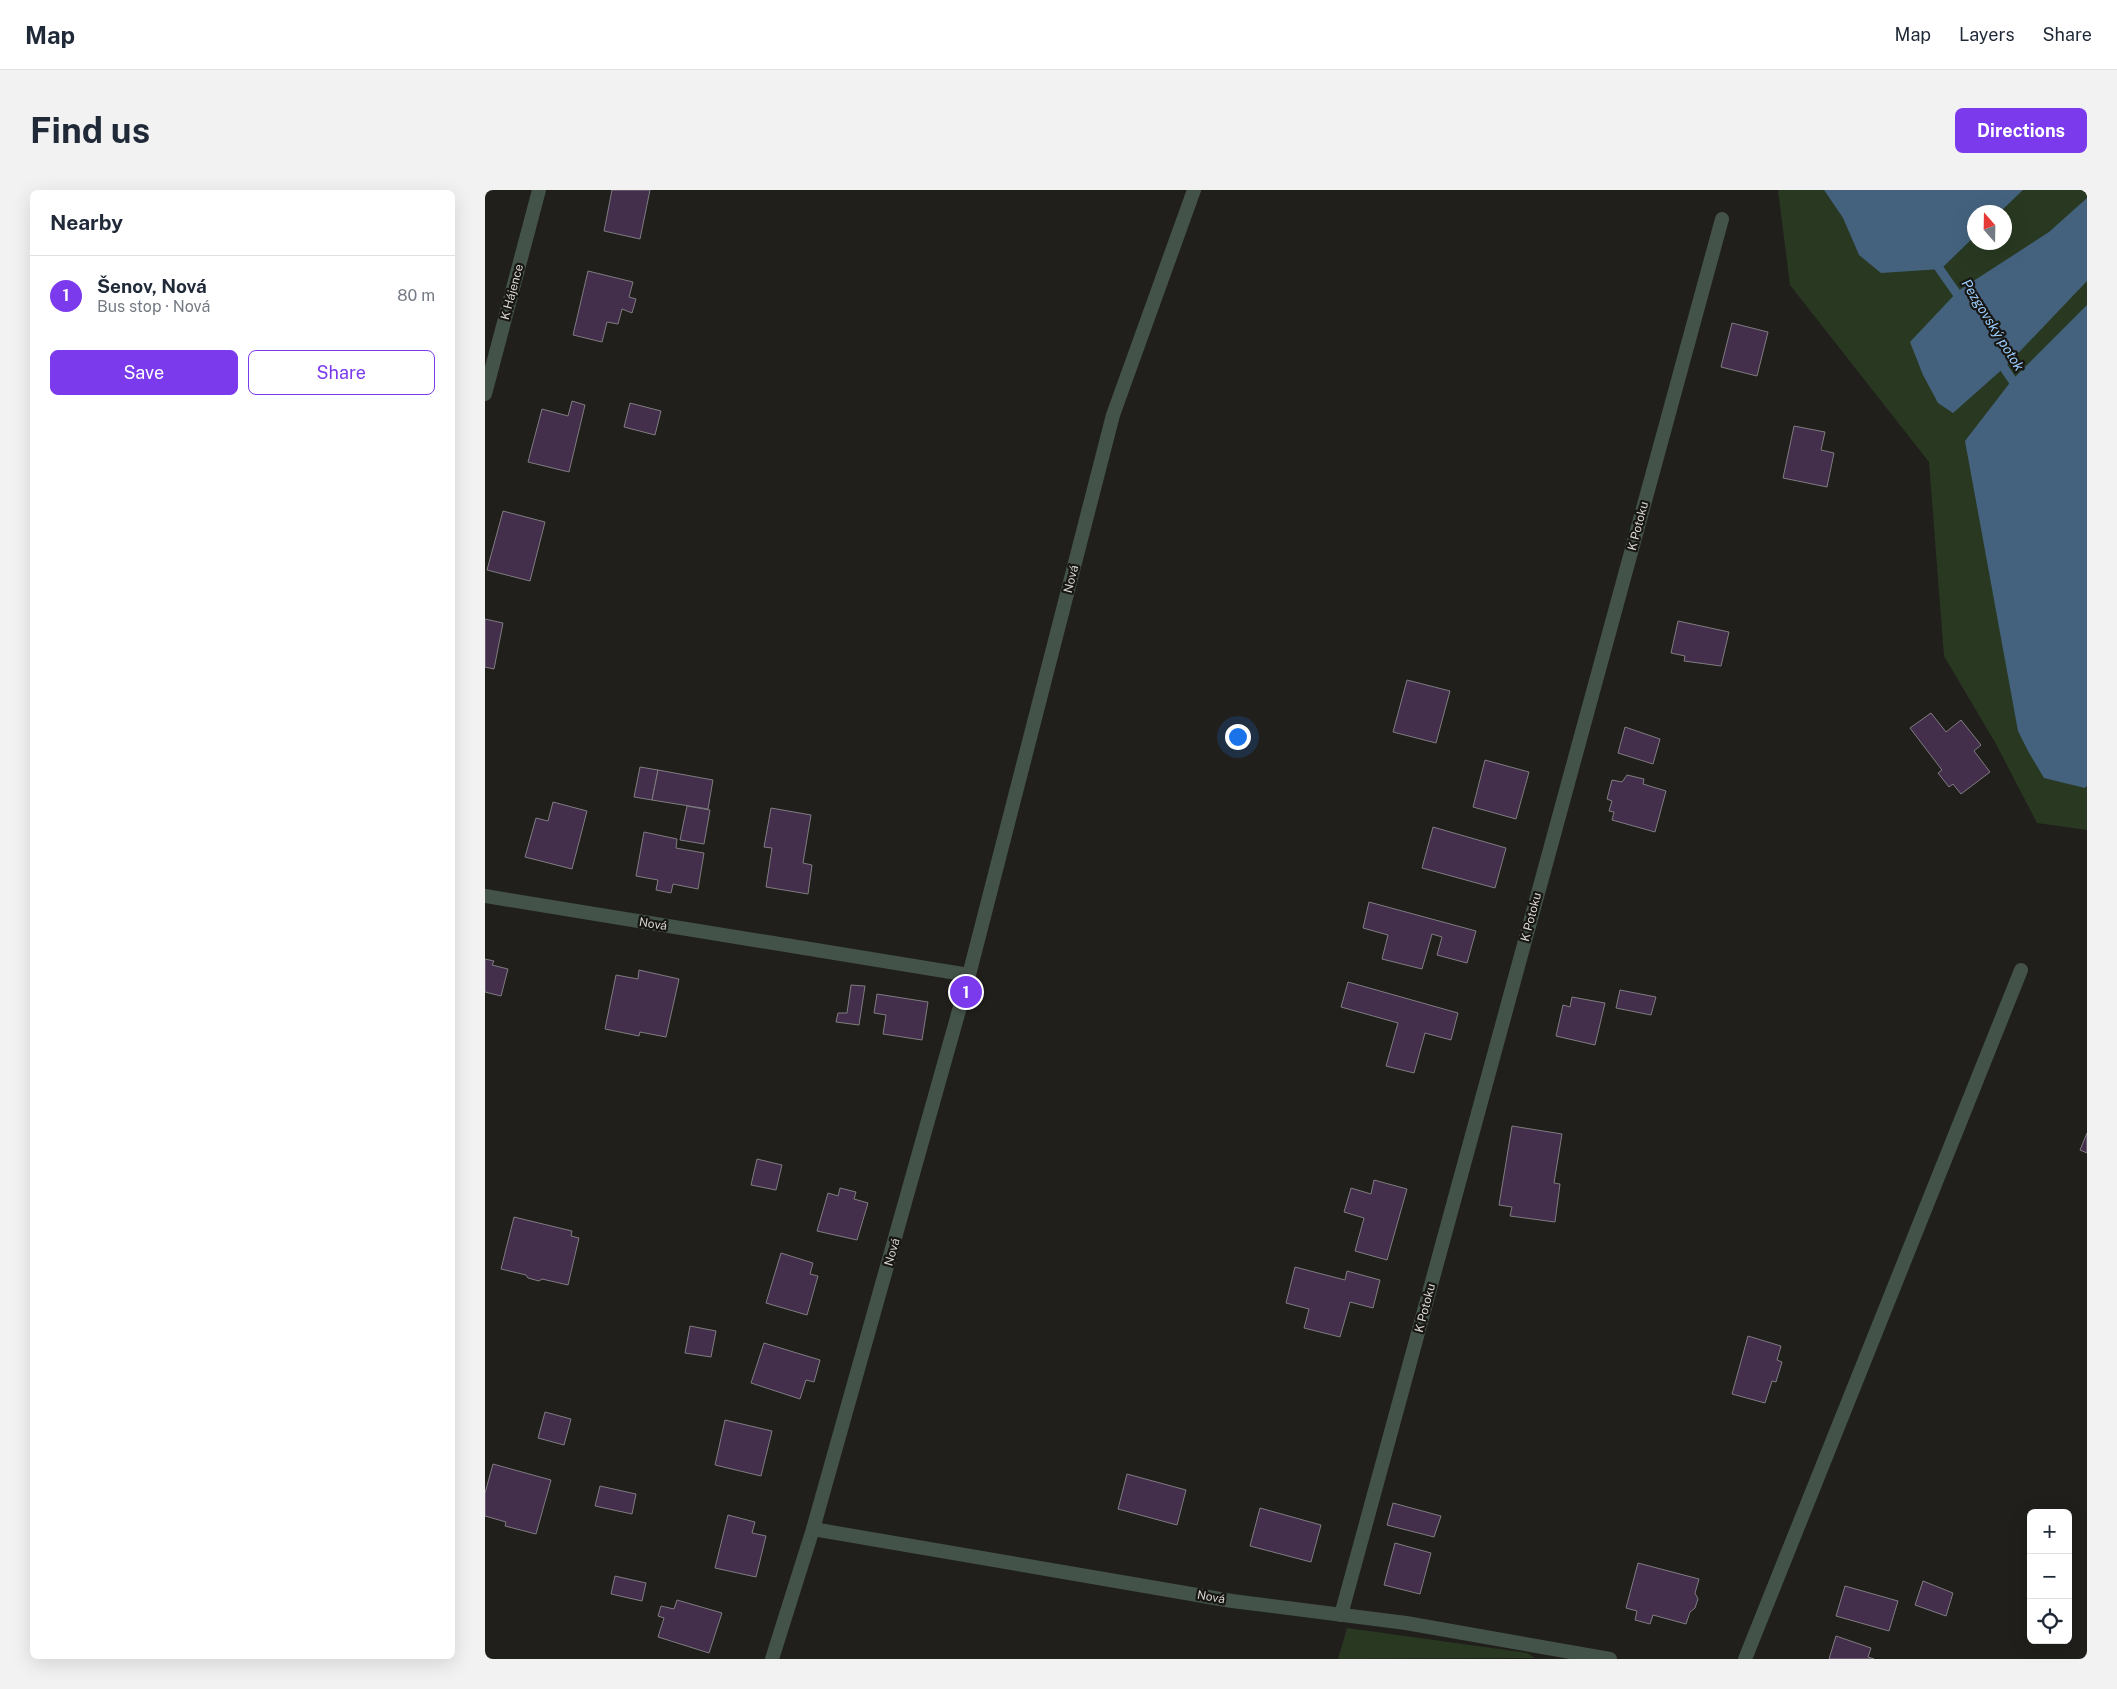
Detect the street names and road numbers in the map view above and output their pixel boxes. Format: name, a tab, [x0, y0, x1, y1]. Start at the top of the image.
street label: K Hájence	[498, 262, 526, 321]
street label: K Potoku	[1625, 500, 1651, 552]
street label: Nová	[1061, 564, 1081, 594]
street label: K Potoku	[1518, 891, 1544, 943]
street label: Nová	[638, 915, 668, 933]
street label: Nová	[881, 1237, 903, 1267]
street label: K Potoku	[1412, 1282, 1438, 1334]
street label: Nová	[1196, 1588, 1226, 1606]

